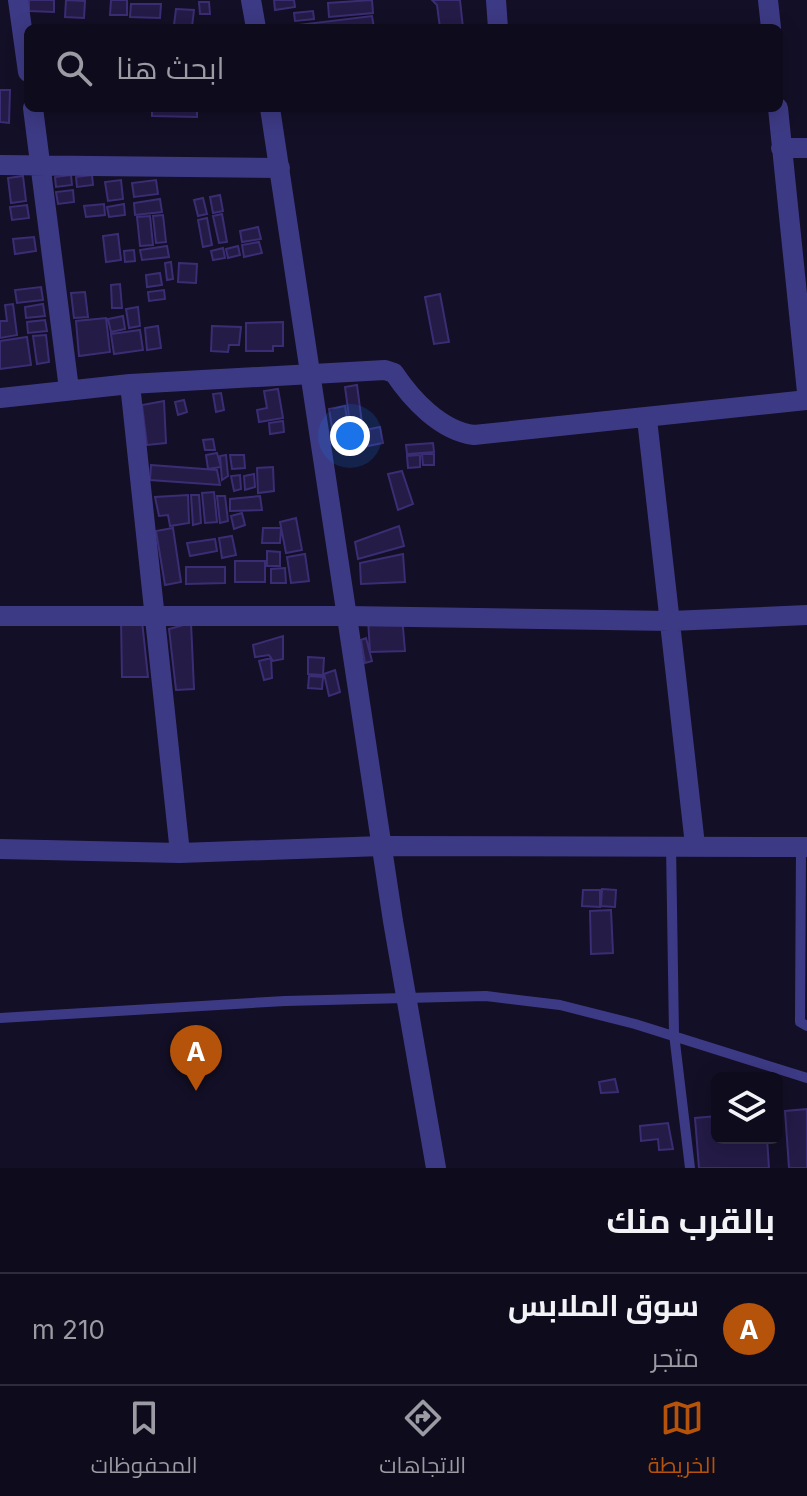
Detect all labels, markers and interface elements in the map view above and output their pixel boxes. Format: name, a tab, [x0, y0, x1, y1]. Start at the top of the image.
search box	[24, 24, 783, 112]
icon: search	[52, 46, 96, 90]
text: ابحث هنا	[116, 50, 225, 86]
your location	[330, 416, 370, 456]
pin: A	[170, 1025, 222, 1091]
map controls	[711, 1072, 783, 1144]
button: layers	[711, 1072, 783, 1144]
text: بالقرب منك	[607, 1200, 775, 1241]
text: سوق الملابس	[508, 1287, 699, 1323]
text: 210 m	[32, 1314, 105, 1345]
text: A	[739, 1314, 759, 1345]
text: متجر	[651, 1342, 699, 1373]
tab: المحفوظات	[91, 1396, 198, 1486]
tab: الاتجاهات	[379, 1396, 466, 1486]
tab: الخريطة	[648, 1396, 716, 1486]

